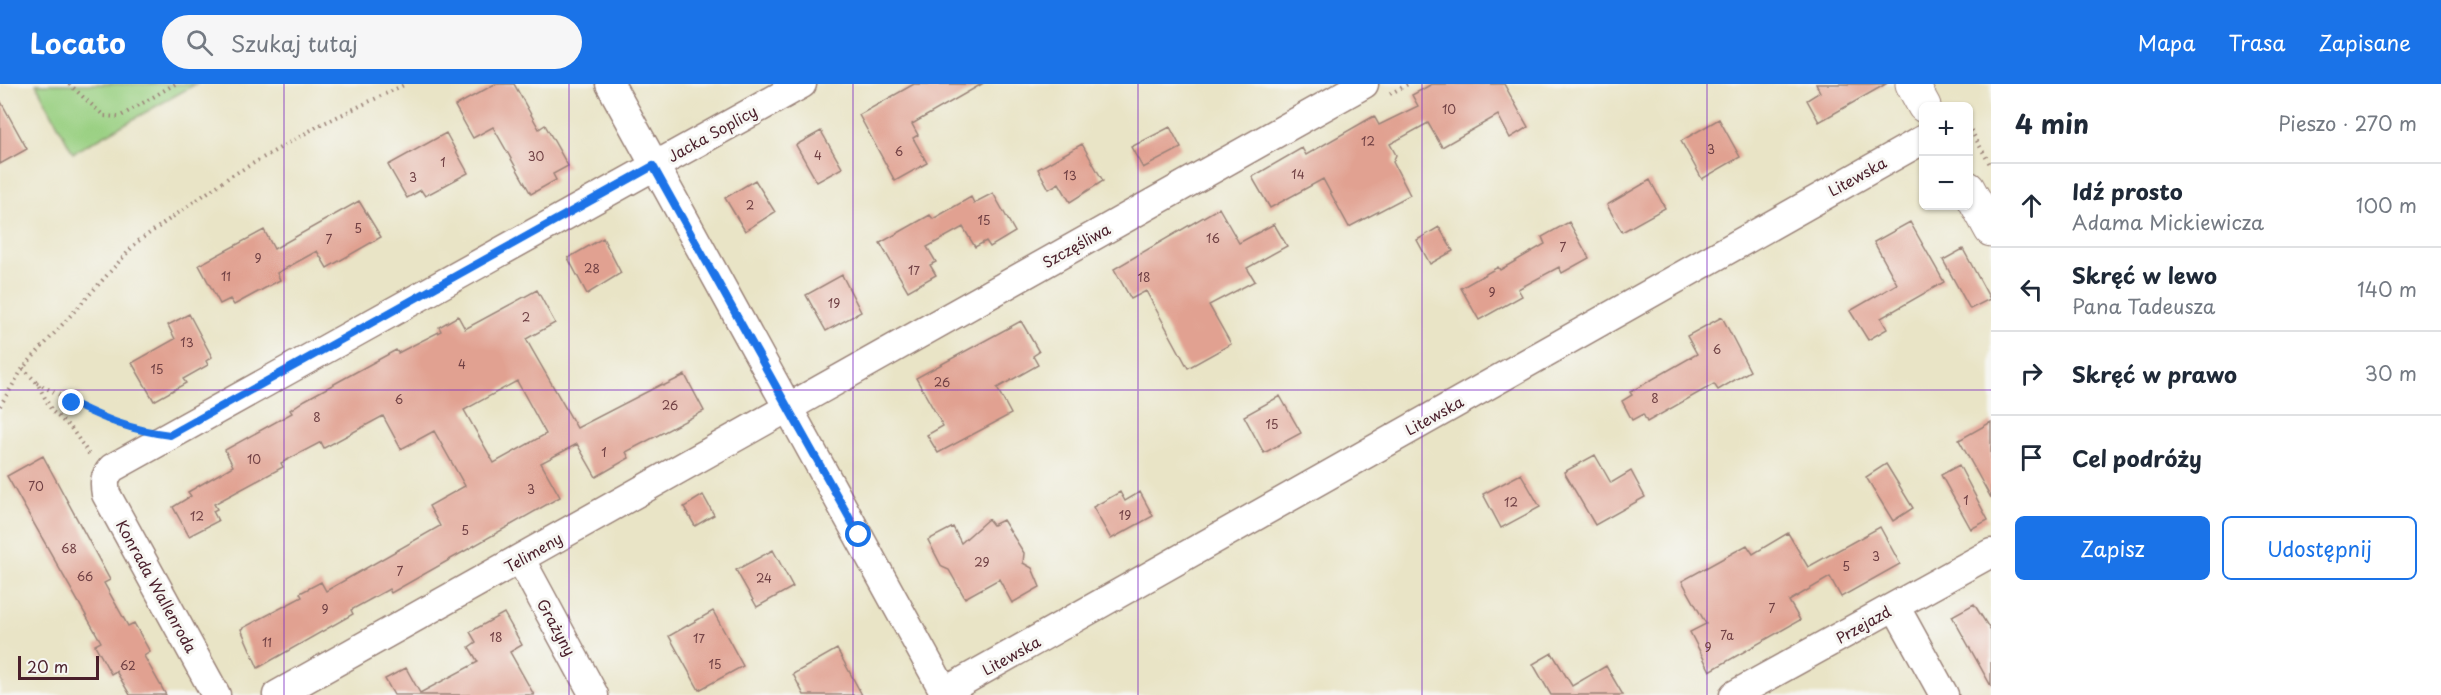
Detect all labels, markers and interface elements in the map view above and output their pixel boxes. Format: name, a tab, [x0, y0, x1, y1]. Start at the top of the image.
search box	[162, 15, 582, 69]
text: Locato	[30, 21, 126, 64]
icon: search	[183, 26, 216, 59]
text: Szukaj tutaj	[231, 26, 358, 59]
text: Mapa	[2138, 26, 2195, 58]
text: Trasa	[2228, 26, 2285, 58]
text: Zapisane	[2318, 26, 2411, 58]
street label: Jacka Soplicy	[663, 99, 761, 167]
house number: 10	[1442, 100, 1456, 118]
map controls	[1919, 102, 1973, 210]
button: +	[1919, 102, 1973, 156]
text: 4 min	[2015, 104, 2089, 143]
text: Pieszo · 270 m	[2278, 108, 2417, 138]
house number: 12	[1361, 132, 1375, 150]
house number: 3	[1707, 140, 1715, 158]
house number: 6	[895, 142, 903, 160]
house number: 4	[814, 146, 822, 164]
house number: 30	[528, 147, 545, 165]
street label: Litewska	[1824, 150, 1891, 201]
house number: 1	[440, 153, 446, 171]
button: −	[1919, 156, 1973, 210]
house number: 14	[1291, 165, 1305, 183]
house number: 13	[1063, 166, 1077, 184]
house number: 3	[409, 168, 417, 186]
text: Idź prosto	[2072, 174, 2183, 207]
icon: ahead	[2015, 189, 2048, 222]
text: 100 m	[2356, 190, 2417, 220]
house number: 2	[746, 196, 754, 214]
text: Adama Mickiewicza	[2072, 207, 2264, 237]
house number: 15	[977, 211, 991, 229]
street label: Szczęśliwa	[1038, 217, 1115, 273]
house number: 5	[354, 219, 362, 237]
house number: 16	[1206, 229, 1220, 247]
house number: 7	[326, 230, 333, 248]
house number: 7	[1560, 238, 1567, 256]
house number: 9	[254, 249, 262, 267]
text: Skręć w lewo	[2072, 258, 2217, 291]
house number: 28	[584, 259, 600, 277]
house number: 17	[908, 261, 920, 279]
house number: 11	[221, 267, 231, 285]
house number: 18	[1138, 268, 1150, 286]
icon: left	[2015, 273, 2048, 306]
text: 140 m	[2357, 274, 2417, 304]
house number: 9	[1488, 283, 1496, 301]
text: Pana Tadeusza	[2072, 291, 2215, 321]
house number: 19	[828, 294, 840, 312]
house number: 2	[522, 308, 530, 326]
house number: 13	[180, 333, 194, 351]
house number: 6	[1713, 340, 1721, 358]
house number: 4	[458, 355, 466, 373]
icon: right	[2015, 357, 2048, 390]
text: Skręć w prawo	[2072, 357, 2237, 390]
text: 30 m	[2364, 358, 2417, 388]
house number: 15	[150, 360, 164, 378]
house number: 26	[934, 373, 950, 391]
route end	[58, 389, 84, 415]
street label: Litewska	[1401, 389, 1468, 440]
house number: 8	[1651, 389, 1659, 407]
house number: 6	[395, 390, 403, 408]
house number: 26	[662, 396, 678, 414]
house number: 8	[313, 408, 321, 426]
house number: 15	[1265, 415, 1279, 433]
icon: arrive	[2015, 441, 2048, 474]
text: Cel podróży	[2072, 441, 2202, 474]
house number: 1	[601, 443, 607, 461]
house number: 10	[247, 450, 261, 468]
house number: 70	[28, 477, 44, 495]
house number: 3	[527, 480, 535, 498]
house number: 1	[1963, 491, 1969, 509]
house number: 12	[1504, 493, 1518, 511]
house number: 19	[1119, 506, 1131, 524]
house number: 12	[190, 507, 204, 525]
street label: Konrada Wallenroda	[111, 515, 204, 657]
button: Zapisz	[2015, 516, 2210, 580]
button: Udostępnij	[2222, 516, 2417, 580]
house number: 5	[461, 521, 469, 539]
route start	[845, 521, 871, 547]
street label: Telimeny	[500, 526, 566, 578]
house number: 68	[61, 539, 77, 557]
house number: 3	[1872, 547, 1880, 565]
house number: 29	[974, 553, 990, 571]
house number: 5	[1842, 557, 1850, 575]
house number: 7	[397, 562, 404, 580]
house number: 66	[77, 567, 93, 585]
house number: 24	[756, 569, 772, 587]
street label: Grażyny	[532, 594, 582, 660]
house number: 7	[1769, 599, 1776, 617]
street label: Przejazd	[1831, 599, 1895, 649]
house number: 9	[321, 600, 329, 618]
house number: 7a	[1720, 626, 1734, 644]
house number: 18	[490, 628, 502, 646]
house number: 17	[693, 629, 705, 647]
street label: Litewska	[978, 629, 1045, 680]
house number: 11	[262, 633, 272, 651]
house number: 9	[1704, 638, 1712, 656]
scale bar	[18, 653, 99, 680]
text: 20 m	[27, 654, 68, 678]
house number: 15	[708, 655, 722, 673]
house number: 62	[120, 656, 136, 674]

